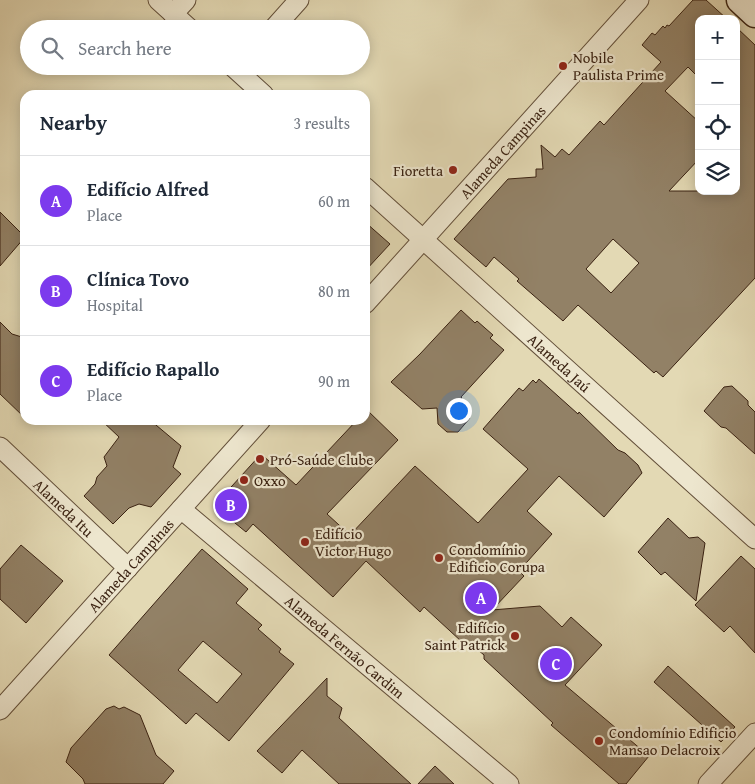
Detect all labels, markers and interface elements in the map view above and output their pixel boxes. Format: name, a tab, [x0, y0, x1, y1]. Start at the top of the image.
map controls	[695, 15, 740, 195]
button: +	[695, 15, 740, 60]
search box	[20, 20, 370, 75]
icon: search	[38, 34, 66, 62]
text: Search here	[78, 34, 172, 62]
place label: Nobile Paulista Prime	[573, 47, 664, 85]
marker: Nobile Paulista Prime	[557, 60, 569, 72]
button: −	[695, 60, 740, 105]
street label: Alameda Campinas	[454, 100, 550, 203]
button: locate	[695, 105, 740, 150]
text: Nearby	[40, 107, 107, 138]
text: 3 results	[293, 111, 350, 135]
button: layers	[695, 150, 740, 195]
place label: Fioretta	[393, 160, 443, 181]
marker: Fioretta	[447, 164, 459, 176]
text: Edifício Alfred	[87, 175, 209, 203]
text: A	[51, 189, 61, 213]
text: 60 m	[318, 189, 350, 213]
text: Place	[87, 203, 122, 227]
text: Clínica Tovo	[87, 265, 189, 293]
text: B	[51, 279, 61, 303]
text: 80 m	[318, 279, 350, 303]
text: Hospital	[87, 293, 143, 317]
street label: Alameda Jaú	[523, 329, 596, 397]
text: Edifício Rapallo	[87, 355, 219, 383]
text: C	[51, 369, 61, 393]
text: 90 m	[318, 369, 350, 393]
text: Place	[87, 383, 122, 407]
your location	[446, 398, 472, 424]
place label: Pró-Saúde Clube	[270, 449, 373, 470]
marker: Pró-Saúde Clube	[254, 453, 266, 465]
place label: Oxxo	[254, 470, 286, 491]
street label: Alameda Itu	[29, 474, 99, 542]
marker: Oxxo	[238, 474, 250, 486]
pin: B	[215, 486, 247, 524]
street label: Alameda Campinas	[83, 514, 178, 616]
place label: Edifício Victor Hugo	[315, 523, 392, 561]
marker: Edifício Victor Hugo	[299, 536, 311, 548]
place label: Condomínio Edificio Corupa	[449, 539, 545, 577]
marker: Condomínio Edificio Corupa	[433, 552, 445, 564]
pin: A	[465, 579, 497, 617]
street label: Alameda Fernão Cardim	[281, 590, 410, 703]
place label: Edifício Saint Patrick	[424, 617, 505, 655]
marker: Edifício Saint Patrick	[509, 630, 521, 642]
pin: C	[540, 645, 572, 683]
place label: Condomínio Edificio Mansao Delacroix	[609, 722, 737, 760]
marker: Condomínio Edificio Mansao Delacroix	[593, 735, 605, 747]

